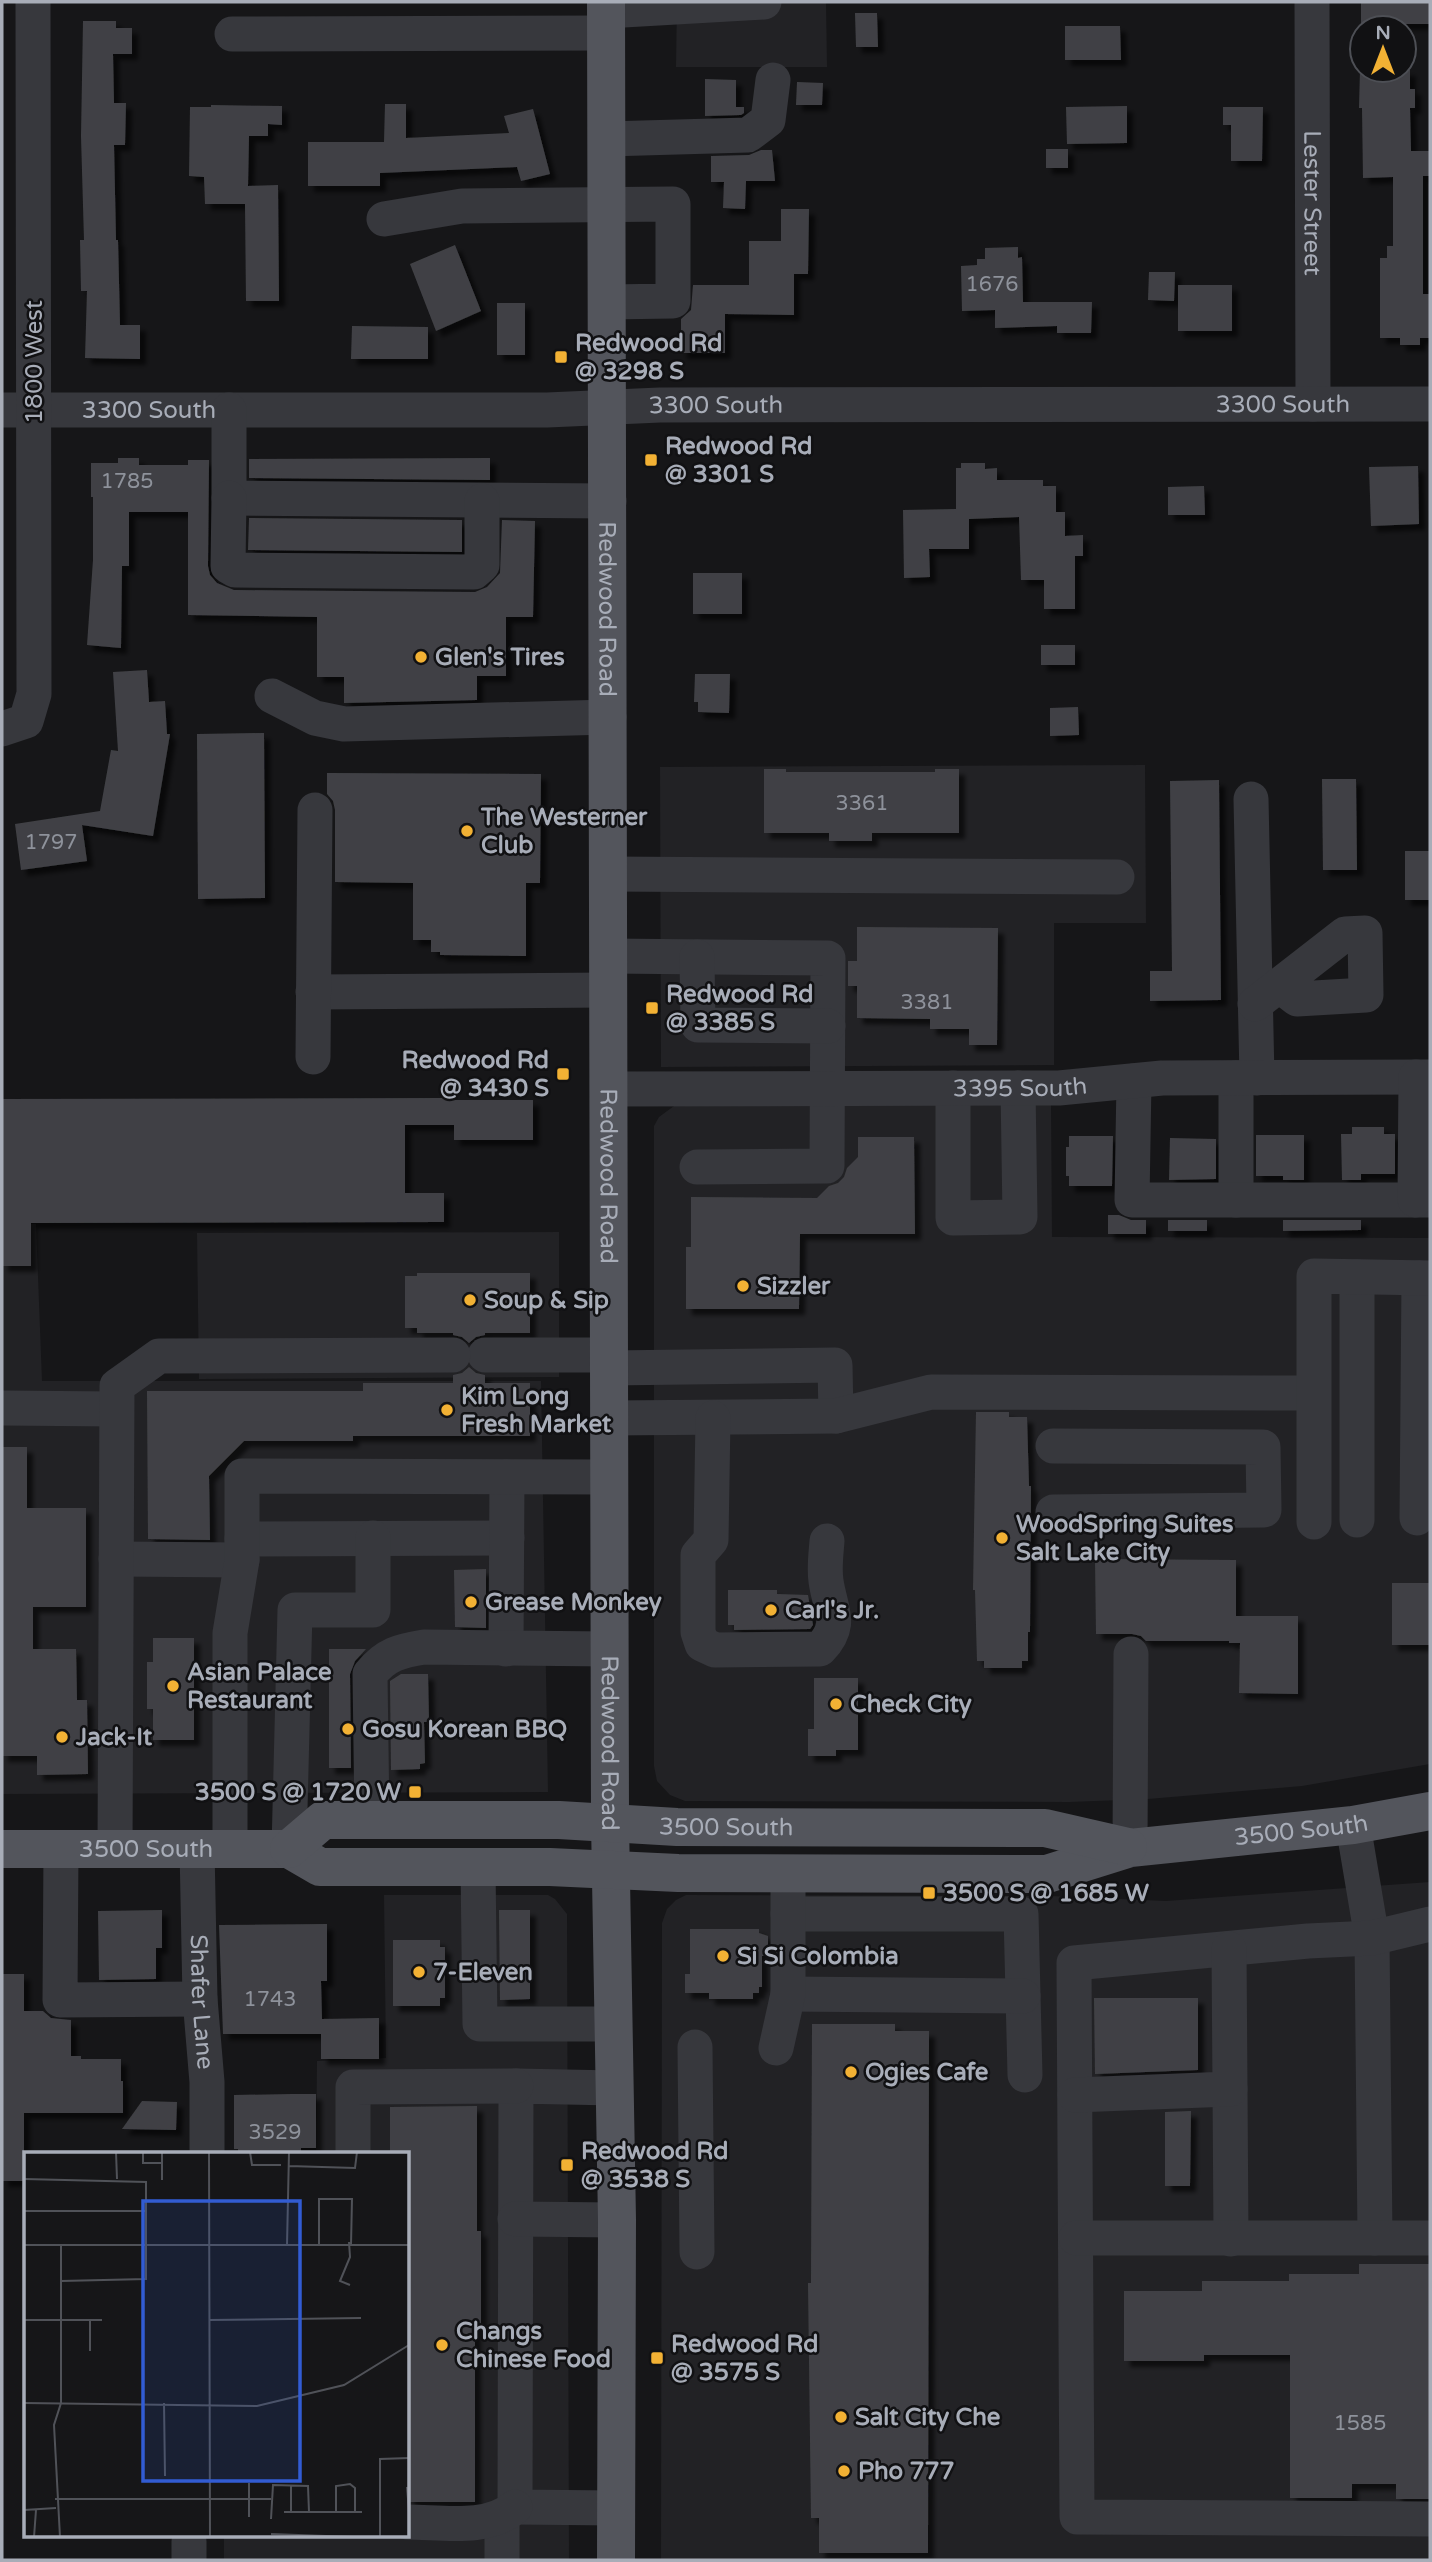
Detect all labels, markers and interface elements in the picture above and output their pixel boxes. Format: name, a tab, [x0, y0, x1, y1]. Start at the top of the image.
north arrow	[1348, 14, 1418, 84]
text: N	[1375, 22, 1391, 44]
street label: Lester Street	[1297, 130, 1327, 276]
house number: 1676	[966, 272, 1018, 297]
street label: 1800 West	[20, 300, 49, 424]
place label: Redwood Rd @ 3298 S	[575, 329, 722, 386]
marker: Redwood Rd @ 3298 S	[553, 349, 569, 365]
street label: 3300 South	[1216, 390, 1350, 419]
street label: 3300 South	[648, 391, 783, 420]
street label: 3300 South	[82, 396, 216, 425]
place label: Redwood Rd @ 3301 S	[665, 432, 812, 489]
marker: Redwood Rd @ 3301 S	[643, 452, 659, 468]
house number: 1785	[101, 469, 153, 494]
street label: Redwood Road	[592, 521, 622, 697]
place label: Glen's Tires	[435, 643, 565, 672]
marker: Glen's Tires	[413, 649, 429, 665]
house number: 3361	[836, 791, 888, 816]
place label: The Westerner Club	[480, 803, 648, 860]
marker: The Westerner Club	[459, 823, 475, 839]
house number: 1797	[25, 830, 77, 855]
place label: Redwood Rd @ 3385 S	[666, 980, 813, 1037]
house number: 3381	[901, 990, 953, 1015]
marker: Redwood Rd @ 3385 S	[644, 1000, 660, 1016]
place label: Redwood Rd @ 3430 S	[402, 1046, 549, 1103]
marker: Redwood Rd @ 3430 S	[555, 1066, 571, 1082]
street label: 3395 South	[953, 1071, 1089, 1103]
street label: Redwood Road	[593, 1088, 623, 1264]
place label: Sizzler	[757, 1272, 831, 1301]
marker: Sizzler	[735, 1278, 751, 1294]
place label: Soup & Sip	[484, 1286, 609, 1315]
marker: Soup & Sip	[462, 1292, 478, 1308]
place label: Kim Long Fresh Market	[461, 1382, 612, 1439]
marker: Kim Long Fresh Market	[439, 1402, 455, 1418]
place label: WoodSpring Suites Salt Lake City	[1016, 1510, 1233, 1567]
marker: WoodSpring Suites Salt Lake City	[994, 1530, 1010, 1546]
place label: Grease Monkey	[485, 1588, 662, 1617]
marker: Grease Monkey	[463, 1594, 479, 1610]
place label: Carl's Jr.	[785, 1596, 879, 1625]
marker: Carl's Jr.	[763, 1602, 779, 1618]
street label: Redwood Road	[595, 1655, 624, 1831]
place label: Asian Palace Restaurant	[187, 1658, 332, 1715]
marker: Asian Palace Restaurant	[165, 1678, 181, 1694]
place label: Check City	[850, 1690, 972, 1719]
marker: Check City	[828, 1696, 844, 1712]
place label: Gosu Korean BBQ	[362, 1715, 567, 1744]
marker: Gosu Korean BBQ	[340, 1721, 356, 1737]
place label: Jack-It	[75, 1723, 153, 1752]
marker: Jack-It	[54, 1729, 70, 1745]
place label: 3500 S @ 1720 W	[195, 1778, 402, 1807]
marker: 3500 S @ 1720 W	[407, 1784, 423, 1800]
street label: 3500 South	[1233, 1809, 1370, 1852]
street label: 3500 South	[658, 1812, 793, 1842]
street label: 3500 South	[79, 1835, 213, 1864]
place label: 3500 S @ 1685 W	[943, 1879, 1150, 1908]
marker: 3500 S @ 1685 W	[921, 1885, 937, 1901]
street label: Shafer Lane	[184, 1934, 220, 2071]
place label: Si Si Colombia	[737, 1942, 899, 1971]
marker: Si Si Colombia	[715, 1948, 731, 1964]
place label: 7-Eleven	[433, 1958, 533, 1987]
marker: 7-Eleven	[411, 1964, 427, 1980]
house number: 1743	[244, 1987, 296, 2012]
place label: Ogies Cafe	[865, 2058, 989, 2087]
marker: Ogies Cafe	[843, 2064, 859, 2080]
house number: 3529	[249, 2120, 301, 2145]
place label: Redwood Rd @ 3538 S	[581, 2137, 728, 2194]
inset map	[24, 2152, 410, 2538]
marker: Redwood Rd @ 3538 S	[559, 2157, 575, 2173]
place label: Changs Chinese Food	[456, 2317, 611, 2374]
place label: Redwood Rd @ 3575 S	[671, 2330, 818, 2387]
marker: Changs Chinese Food	[434, 2337, 450, 2353]
marker: Redwood Rd @ 3575 S	[649, 2350, 665, 2366]
place label: Salt City Che	[855, 2403, 1001, 2432]
marker: Salt City Che	[833, 2409, 849, 2425]
house number: 1585	[1334, 2411, 1386, 2436]
place label: Pho 777	[858, 2457, 955, 2486]
marker: Pho 777	[836, 2463, 852, 2479]

